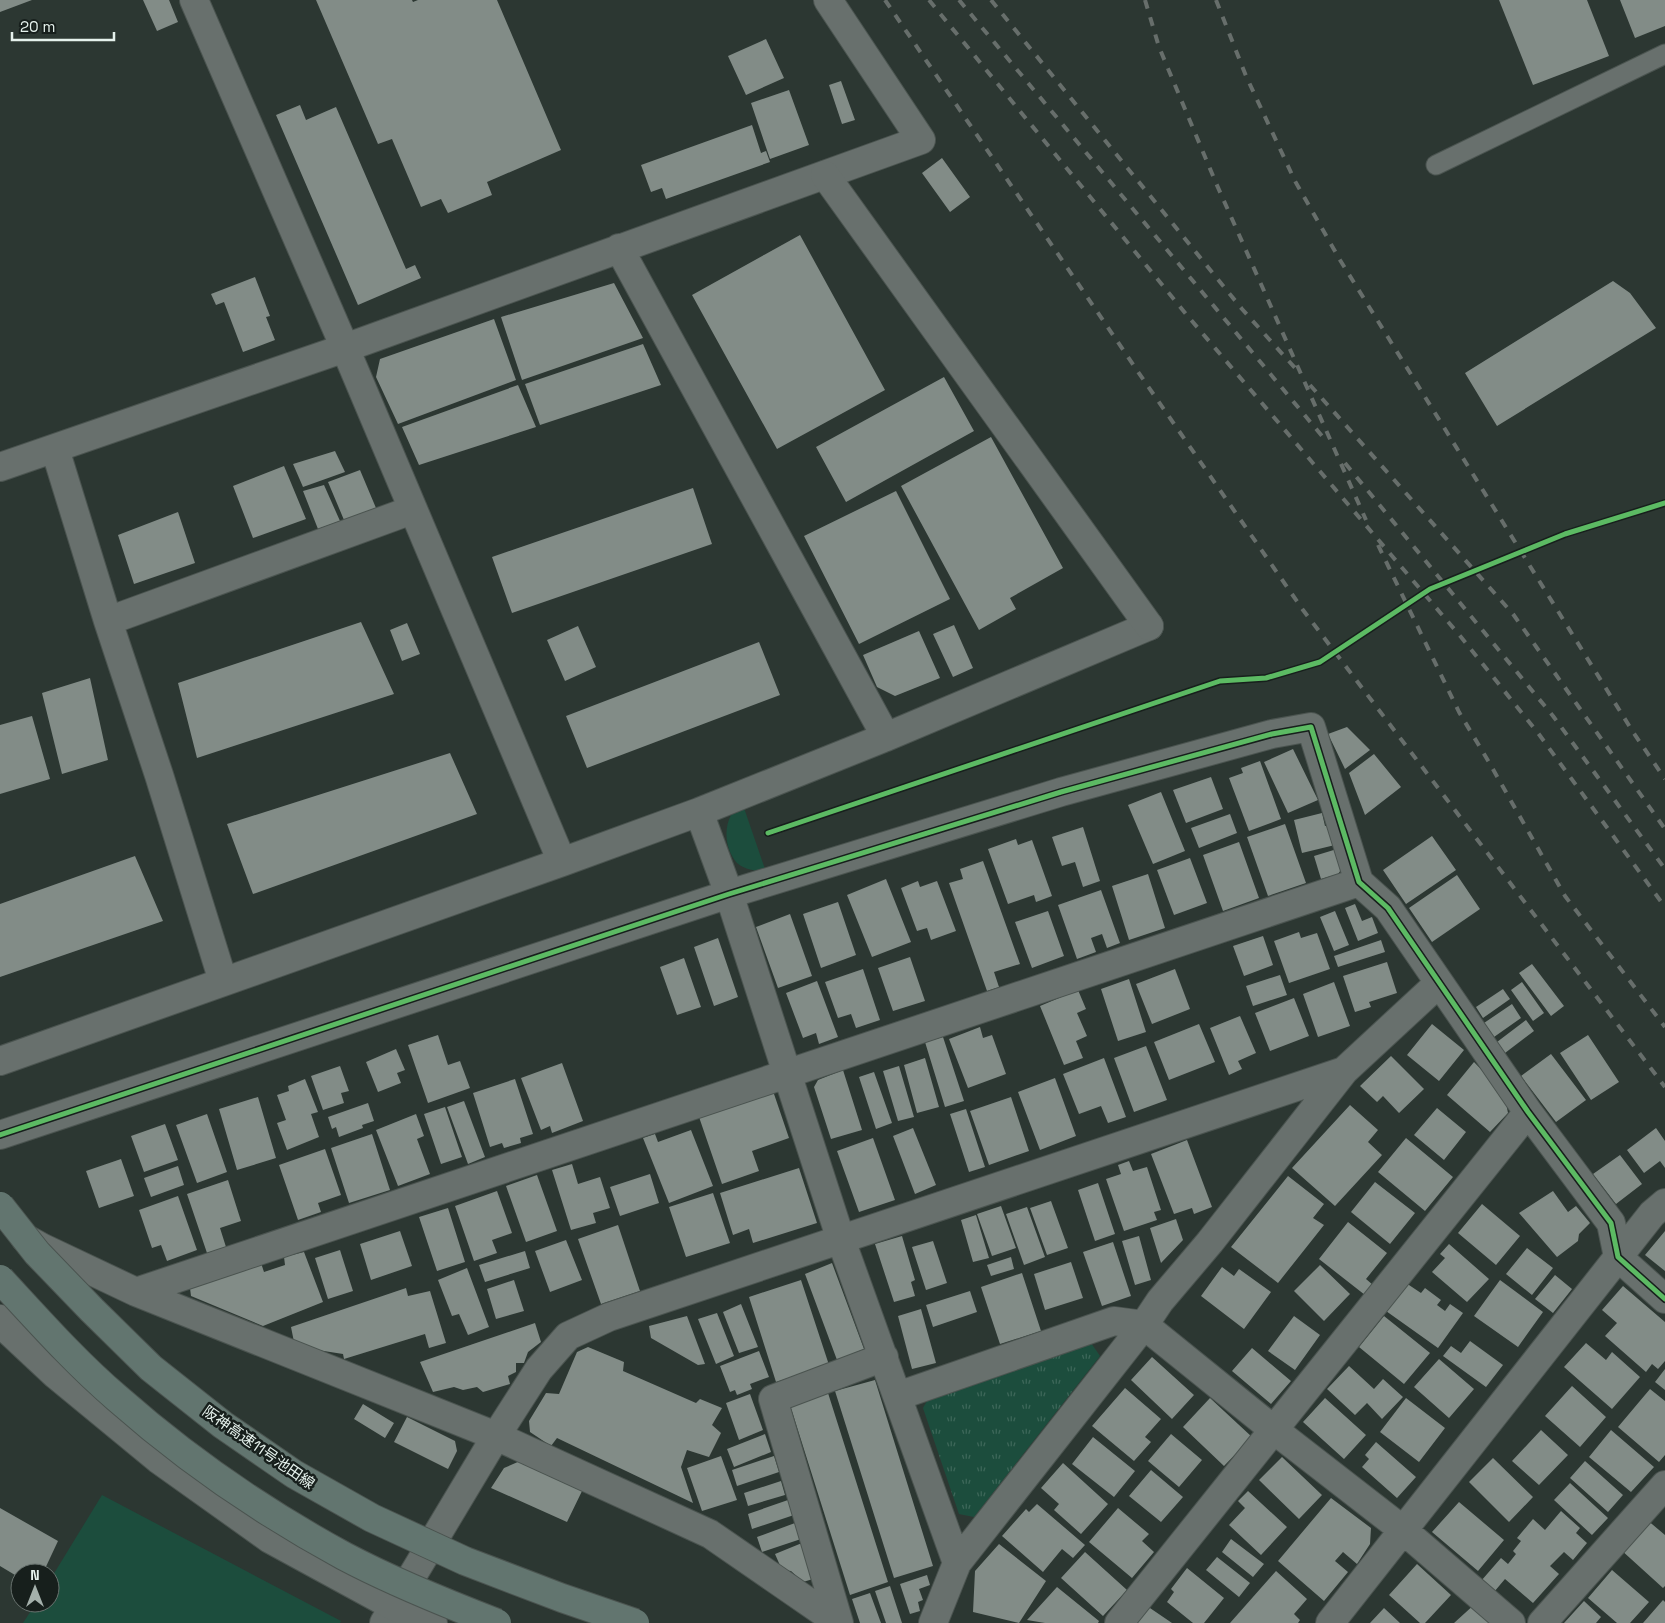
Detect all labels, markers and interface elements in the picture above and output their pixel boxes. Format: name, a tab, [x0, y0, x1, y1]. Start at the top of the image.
scale bar	[12, 10, 115, 42]
text: 20 m	[20, 17, 55, 36]
street label: 阪神高速11号池田線	[199, 1401, 319, 1493]
north arrow	[10, 1563, 60, 1613]
text: N	[30, 1566, 40, 1584]

